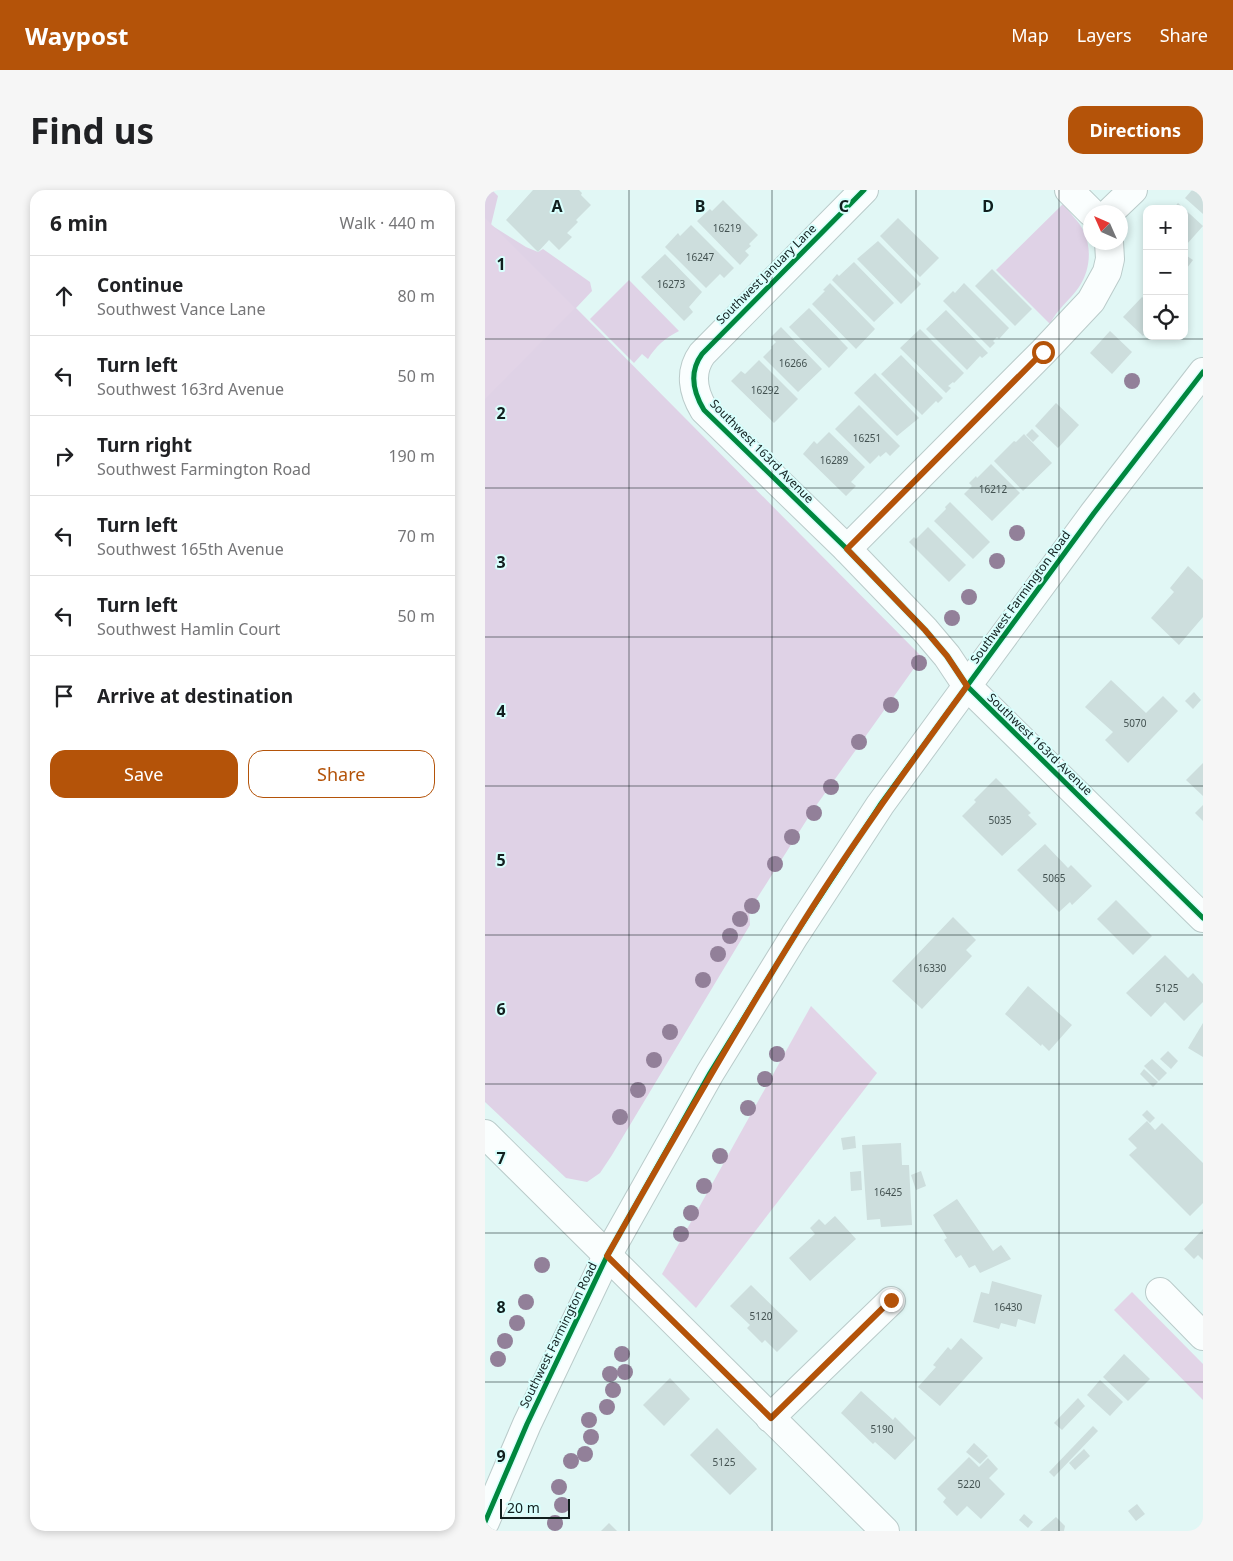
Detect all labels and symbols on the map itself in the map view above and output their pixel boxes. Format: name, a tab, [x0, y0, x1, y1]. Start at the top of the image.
text: A	[551, 195, 563, 217]
text: B	[695, 195, 705, 217]
text: C	[839, 195, 849, 217]
text: D	[982, 195, 994, 217]
north arrow	[1083, 205, 1128, 250]
street label: Southwest January Lane	[712, 220, 820, 328]
house number: 16219	[713, 221, 742, 235]
house number: 16247	[686, 250, 715, 264]
text: 1	[496, 253, 506, 275]
house number: 16273	[657, 277, 686, 291]
route start	[1032, 341, 1055, 364]
house number: 16266	[779, 356, 808, 370]
house number: 16292	[751, 383, 780, 397]
street label: Southwest 163rd Avenue	[706, 395, 818, 507]
text: 2	[496, 402, 506, 424]
house number: 16251	[853, 431, 881, 445]
house number: 16289	[820, 453, 849, 467]
house number: 16212	[979, 482, 1008, 496]
street label: Southwest Farmington Road	[966, 527, 1074, 667]
text: 3	[496, 551, 506, 573]
street label: Southwest 163rd Avenue	[984, 689, 1097, 799]
text: 4	[496, 700, 506, 722]
house number: 5070	[1124, 716, 1147, 730]
house number: 5035	[989, 813, 1012, 827]
text: 5	[496, 849, 506, 871]
house number: 5065	[1043, 871, 1066, 885]
house number: 16330	[918, 961, 947, 975]
house number: 5125	[1156, 981, 1179, 995]
text: 6	[496, 998, 506, 1020]
text: 7	[496, 1147, 506, 1169]
house number: 16425	[874, 1185, 903, 1199]
street label: Southwest Farmington Road	[515, 1259, 601, 1411]
route end	[880, 1289, 903, 1312]
text: 8	[496, 1296, 506, 1318]
house number: 16430	[994, 1300, 1023, 1314]
house number: 5120	[750, 1309, 773, 1323]
house number: 5190	[871, 1422, 894, 1436]
text: 9	[496, 1445, 506, 1467]
house number: 5125	[713, 1455, 736, 1469]
house number: 5220	[958, 1477, 981, 1491]
scale bar	[500, 1496, 570, 1519]

